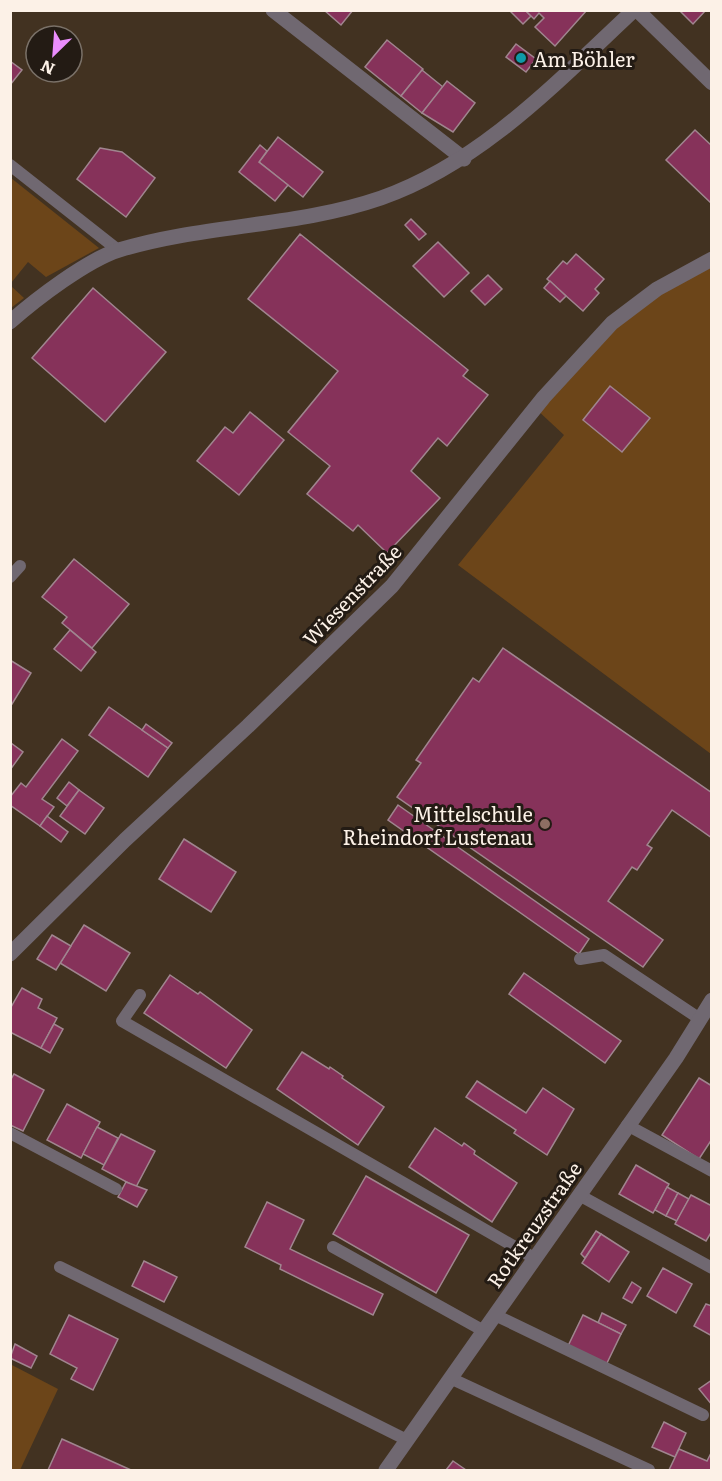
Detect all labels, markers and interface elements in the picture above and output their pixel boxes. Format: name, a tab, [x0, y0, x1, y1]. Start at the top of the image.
north arrow	[24, 24, 84, 84]
place label: Am Böhler	[533, 43, 635, 73]
marker: Am Böhler	[514, 51, 528, 65]
text: N	[36, 55, 58, 82]
street label: Wiesenstraße	[295, 536, 407, 652]
place label: Mittelschule Rheindorf Lustenau	[342, 798, 533, 851]
marker: Mittelschule Rheindorf Lustenau	[538, 817, 552, 831]
street label: Rotkreuzstraße	[478, 1155, 588, 1293]

